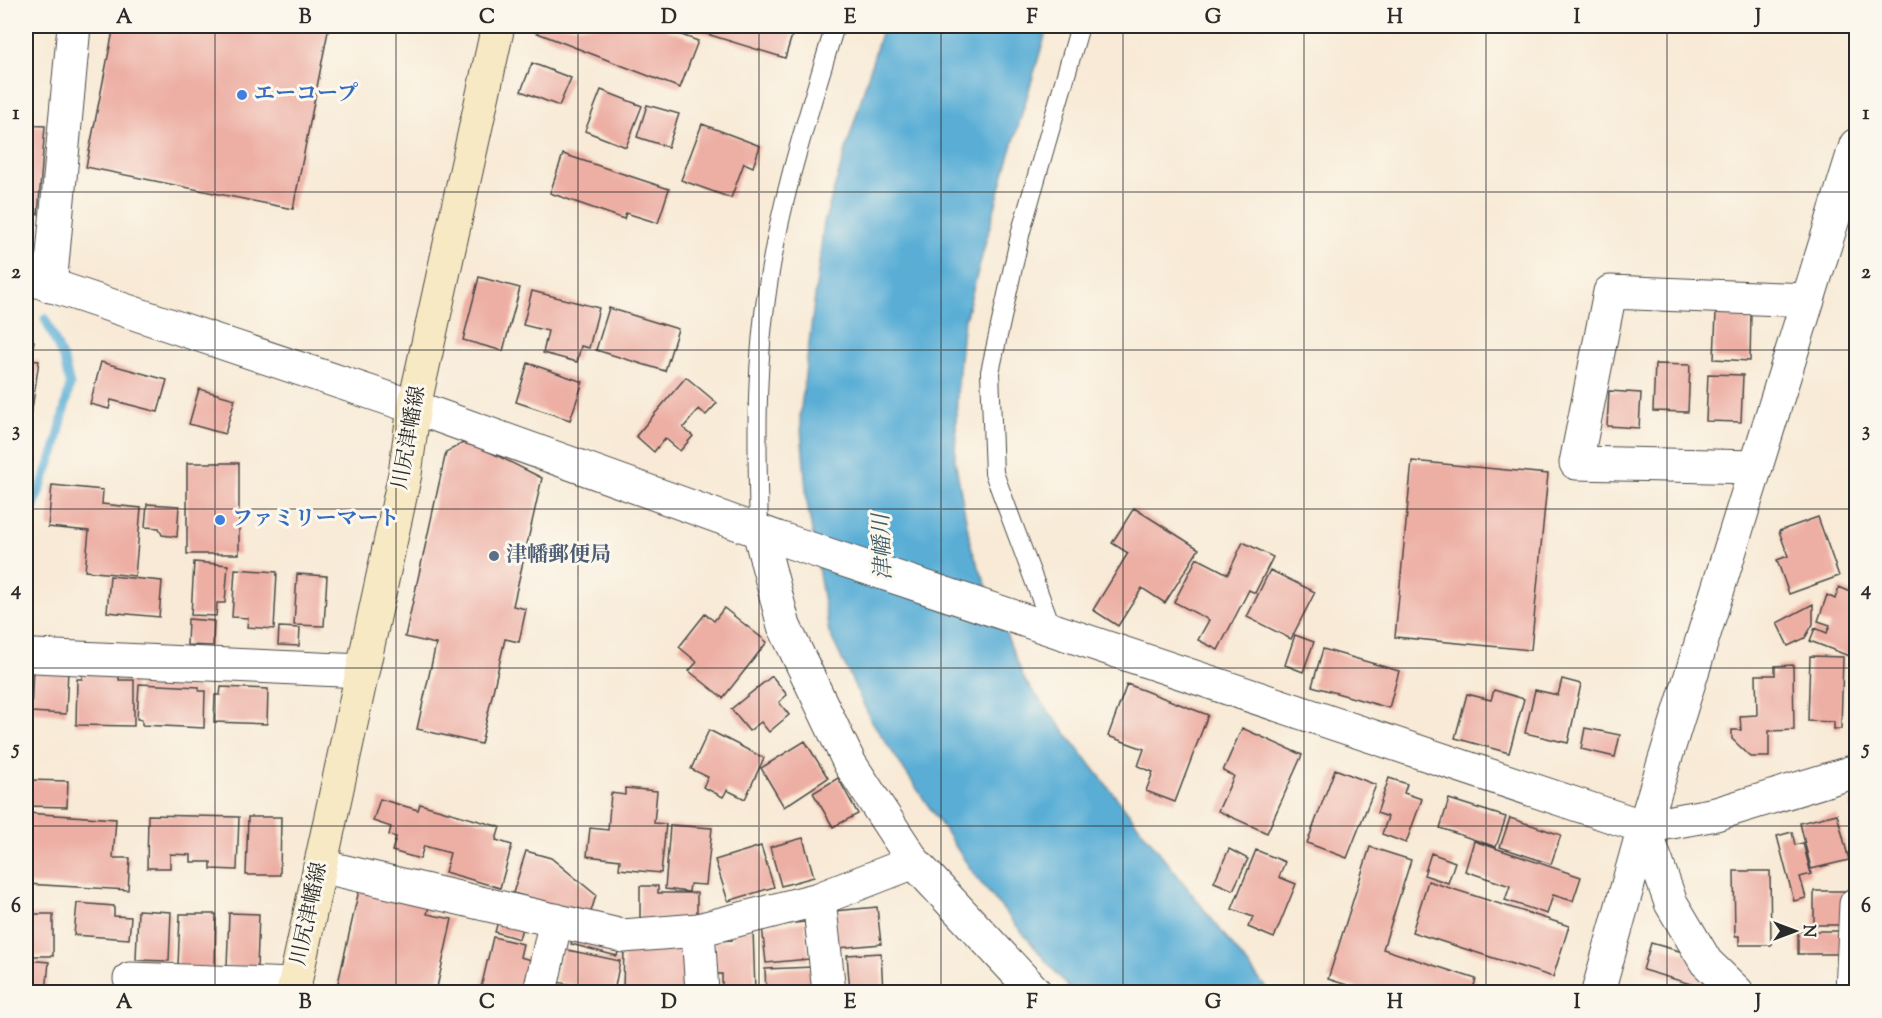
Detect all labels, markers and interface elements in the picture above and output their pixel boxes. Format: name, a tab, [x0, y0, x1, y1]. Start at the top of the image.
text: A	[116, 4, 133, 33]
text: B	[299, 4, 312, 33]
text: C	[479, 4, 495, 33]
text: D	[661, 4, 677, 33]
text: E	[844, 4, 857, 33]
text: F	[1026, 4, 1038, 33]
text: G	[1205, 4, 1222, 33]
text: H	[1387, 4, 1403, 33]
text: I	[1574, 4, 1581, 33]
text: J	[1753, 4, 1761, 33]
place label: エーコープ	[254, 80, 358, 110]
marker: エーコープ	[235, 88, 249, 102]
text: 1	[13, 100, 20, 129]
text: 1	[1863, 100, 1870, 129]
text: 2	[11, 259, 21, 288]
text: 2	[1861, 259, 1871, 288]
street label: 川尻津幡線	[386, 384, 434, 492]
text: 3	[12, 417, 20, 446]
text: 3	[1862, 417, 1870, 446]
place label: ファミリーマート	[232, 505, 400, 535]
water label: 津幡川	[867, 511, 901, 581]
marker: ファミリーマート	[213, 513, 227, 527]
place label: 津幡郵便局	[506, 541, 611, 571]
marker: 津幡郵便局	[487, 549, 501, 563]
text: 4	[10, 576, 21, 605]
text: 4	[1860, 576, 1871, 605]
text: 5	[11, 735, 20, 764]
text: 5	[1861, 735, 1870, 764]
street label: 川尻津幡線	[284, 860, 336, 968]
text: 6	[11, 893, 21, 922]
text: 6	[1861, 893, 1871, 922]
north arrow	[1765, 901, 1825, 961]
text: N	[1796, 925, 1819, 938]
text: A	[116, 989, 133, 1018]
text: B	[299, 989, 312, 1018]
text: C	[479, 989, 495, 1018]
text: D	[661, 989, 677, 1018]
text: E	[844, 989, 857, 1018]
text: F	[1026, 989, 1038, 1018]
text: G	[1205, 989, 1222, 1018]
text: H	[1387, 989, 1403, 1018]
text: I	[1574, 989, 1581, 1018]
text: J	[1753, 989, 1761, 1018]

